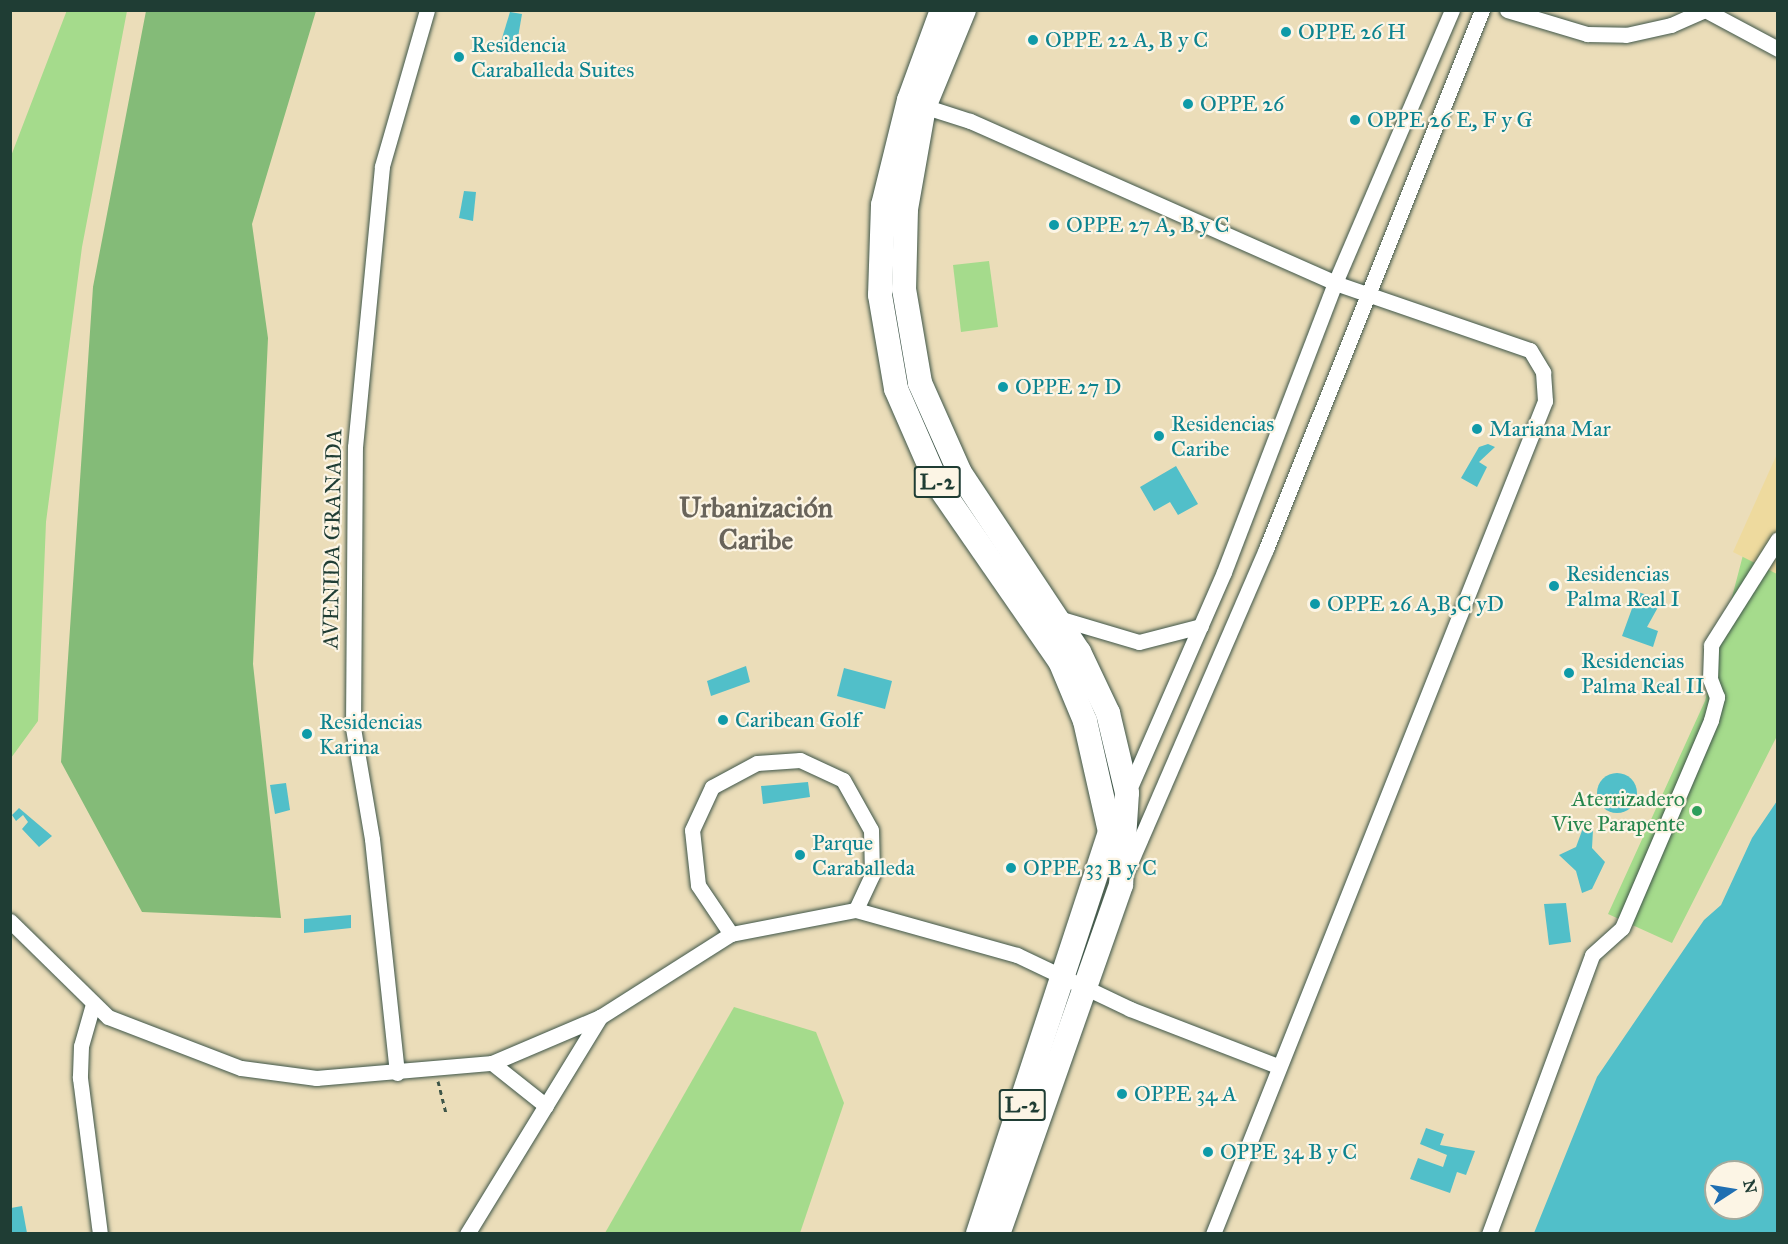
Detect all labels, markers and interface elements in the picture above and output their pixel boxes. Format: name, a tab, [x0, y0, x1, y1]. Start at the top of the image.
place label: OPPE 26 H	[1298, 19, 1406, 45]
marker: OPPE 26 H	[1279, 25, 1293, 39]
place label: OPPE 22 A, B y C	[1045, 27, 1208, 53]
place label: Residencia Caraballeda Suites	[471, 31, 634, 82]
marker: OPPE 22 A, B y C	[1026, 33, 1040, 47]
marker: Residencia Caraballeda Suites	[452, 50, 466, 64]
place label: OPPE 26	[1200, 91, 1284, 117]
marker: OPPE 26	[1181, 97, 1195, 111]
place label: OPPE 26 E, F y G	[1367, 107, 1533, 133]
marker: OPPE 26 E, F y G	[1348, 113, 1362, 127]
place label: OPPE 27 A, B y C	[1066, 212, 1230, 238]
marker: OPPE 27 A, B y C	[1047, 218, 1061, 232]
place label: OPPE 27 D	[1015, 374, 1121, 400]
marker: OPPE 27 D	[996, 380, 1010, 394]
place label: Residencias Caribe	[1171, 410, 1274, 462]
place label: Mariana Mar	[1489, 416, 1611, 442]
marker: Mariana Mar	[1470, 422, 1484, 436]
street label: AVENIDA GRANADA	[317, 429, 347, 649]
marker: Residencias Caribe	[1152, 429, 1166, 443]
road number: L-2	[913, 464, 961, 500]
district label: Urbanización Caribe	[679, 491, 833, 557]
place label: Residencias Palma Real I	[1566, 560, 1680, 612]
marker: Residencias Palma Real I	[1547, 579, 1561, 593]
place label: OPPE 26 A,B,C yD	[1327, 591, 1504, 617]
marker: OPPE 26 A,B,C yD	[1308, 597, 1322, 611]
place label: Residencias Palma Real II	[1581, 647, 1704, 698]
marker: Residencias Palma Real II	[1562, 666, 1576, 680]
place label: Caribean Golf	[735, 707, 860, 733]
place label: Residencias Karina	[319, 708, 422, 760]
marker: Caribean Golf	[716, 713, 730, 727]
marker: Residencias Karina	[300, 727, 314, 741]
place label: Aterrizadero Vive Parapente	[1552, 785, 1685, 836]
marker: Aterrizadero Vive Parapente	[1690, 804, 1704, 818]
place label: Parque Caraballeda	[812, 829, 915, 880]
marker: Parque Caraballeda	[793, 848, 807, 862]
place label: OPPE 33 B y C	[1023, 855, 1157, 881]
marker: OPPE 33 B y C	[1004, 861, 1018, 875]
place label: OPPE 34 A	[1134, 1081, 1237, 1107]
road number: L-2	[998, 1087, 1046, 1123]
marker: OPPE 34 A	[1115, 1087, 1129, 1101]
place label: OPPE 34 B y C	[1220, 1139, 1357, 1165]
marker: OPPE 34 B y C	[1201, 1145, 1215, 1159]
north arrow	[1704, 1160, 1764, 1220]
text: N	[1739, 1178, 1761, 1195]

